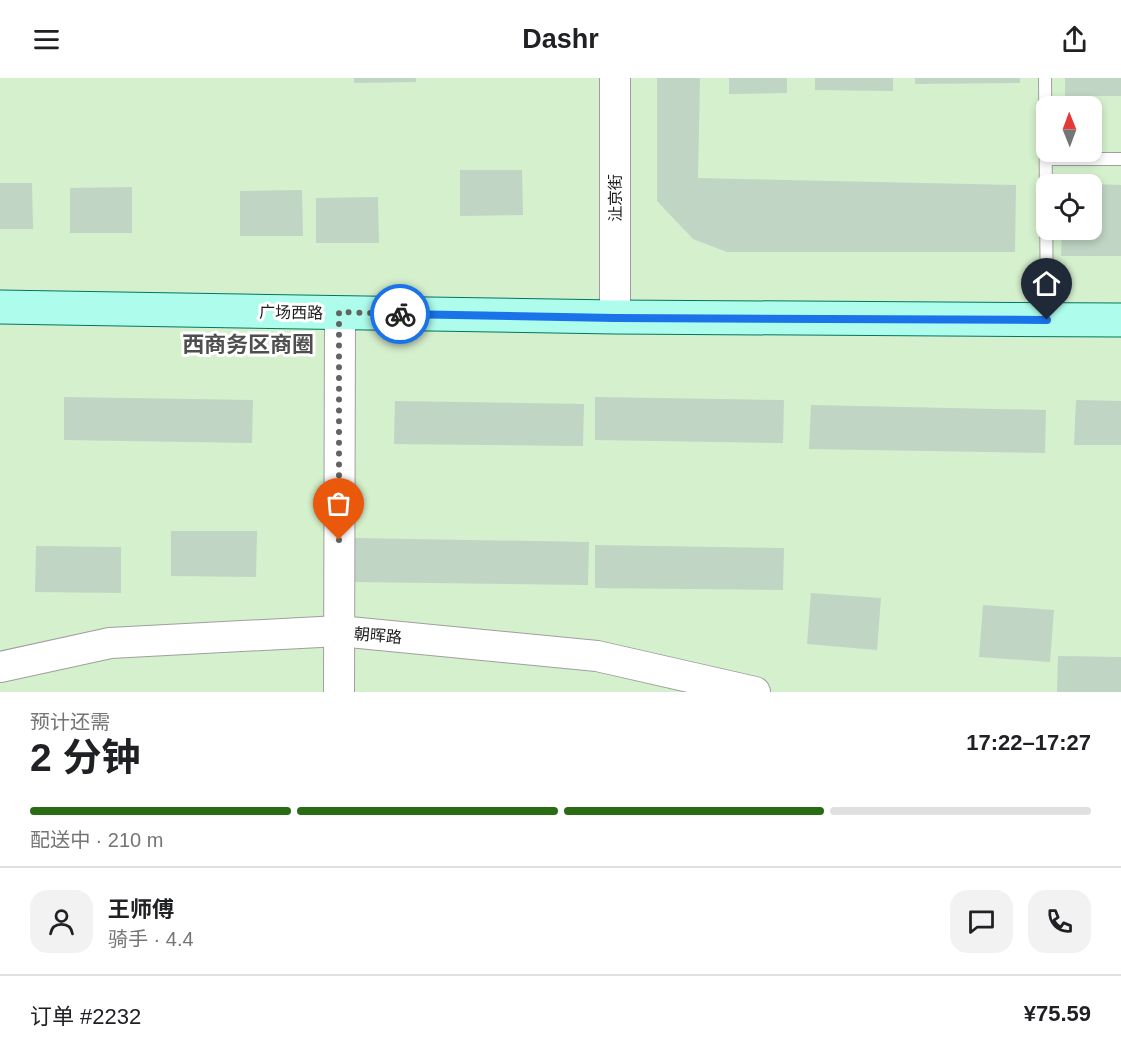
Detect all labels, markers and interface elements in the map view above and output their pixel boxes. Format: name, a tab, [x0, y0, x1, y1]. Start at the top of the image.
icon: menu	[30, 23, 63, 56]
icon: share	[1058, 23, 1091, 56]
text: Dashr	[522, 24, 599, 54]
north arrow	[1036, 96, 1102, 162]
map controls	[1036, 96, 1102, 240]
street label: 沚京街	[607, 174, 624, 222]
button: locate	[1036, 174, 1102, 240]
pin	[1021, 258, 1072, 320]
icon: home	[1030, 267, 1063, 300]
courier	[370, 284, 430, 344]
icon: bike	[384, 298, 417, 331]
street label: 广场西路	[259, 303, 323, 322]
district label: 西商务区商圈	[182, 332, 314, 357]
pin	[313, 478, 364, 540]
icon: bag	[322, 487, 355, 520]
street label: 朝晖路	[353, 625, 403, 646]
text: 预计还需	[30, 711, 110, 733]
text: 17:22–17:27	[966, 730, 1091, 755]
text: 2 分钟	[30, 736, 141, 779]
text: 配送中 · 210 m	[30, 829, 163, 851]
button: person	[30, 890, 93, 953]
button: chat	[950, 890, 1013, 953]
button: phone	[1028, 890, 1091, 953]
text: 王师傅	[108, 897, 174, 922]
text: 骑手 · 4.4	[108, 928, 194, 950]
text: ¥75.59	[1024, 1001, 1091, 1026]
text: 订单 #2232	[30, 1004, 141, 1029]

